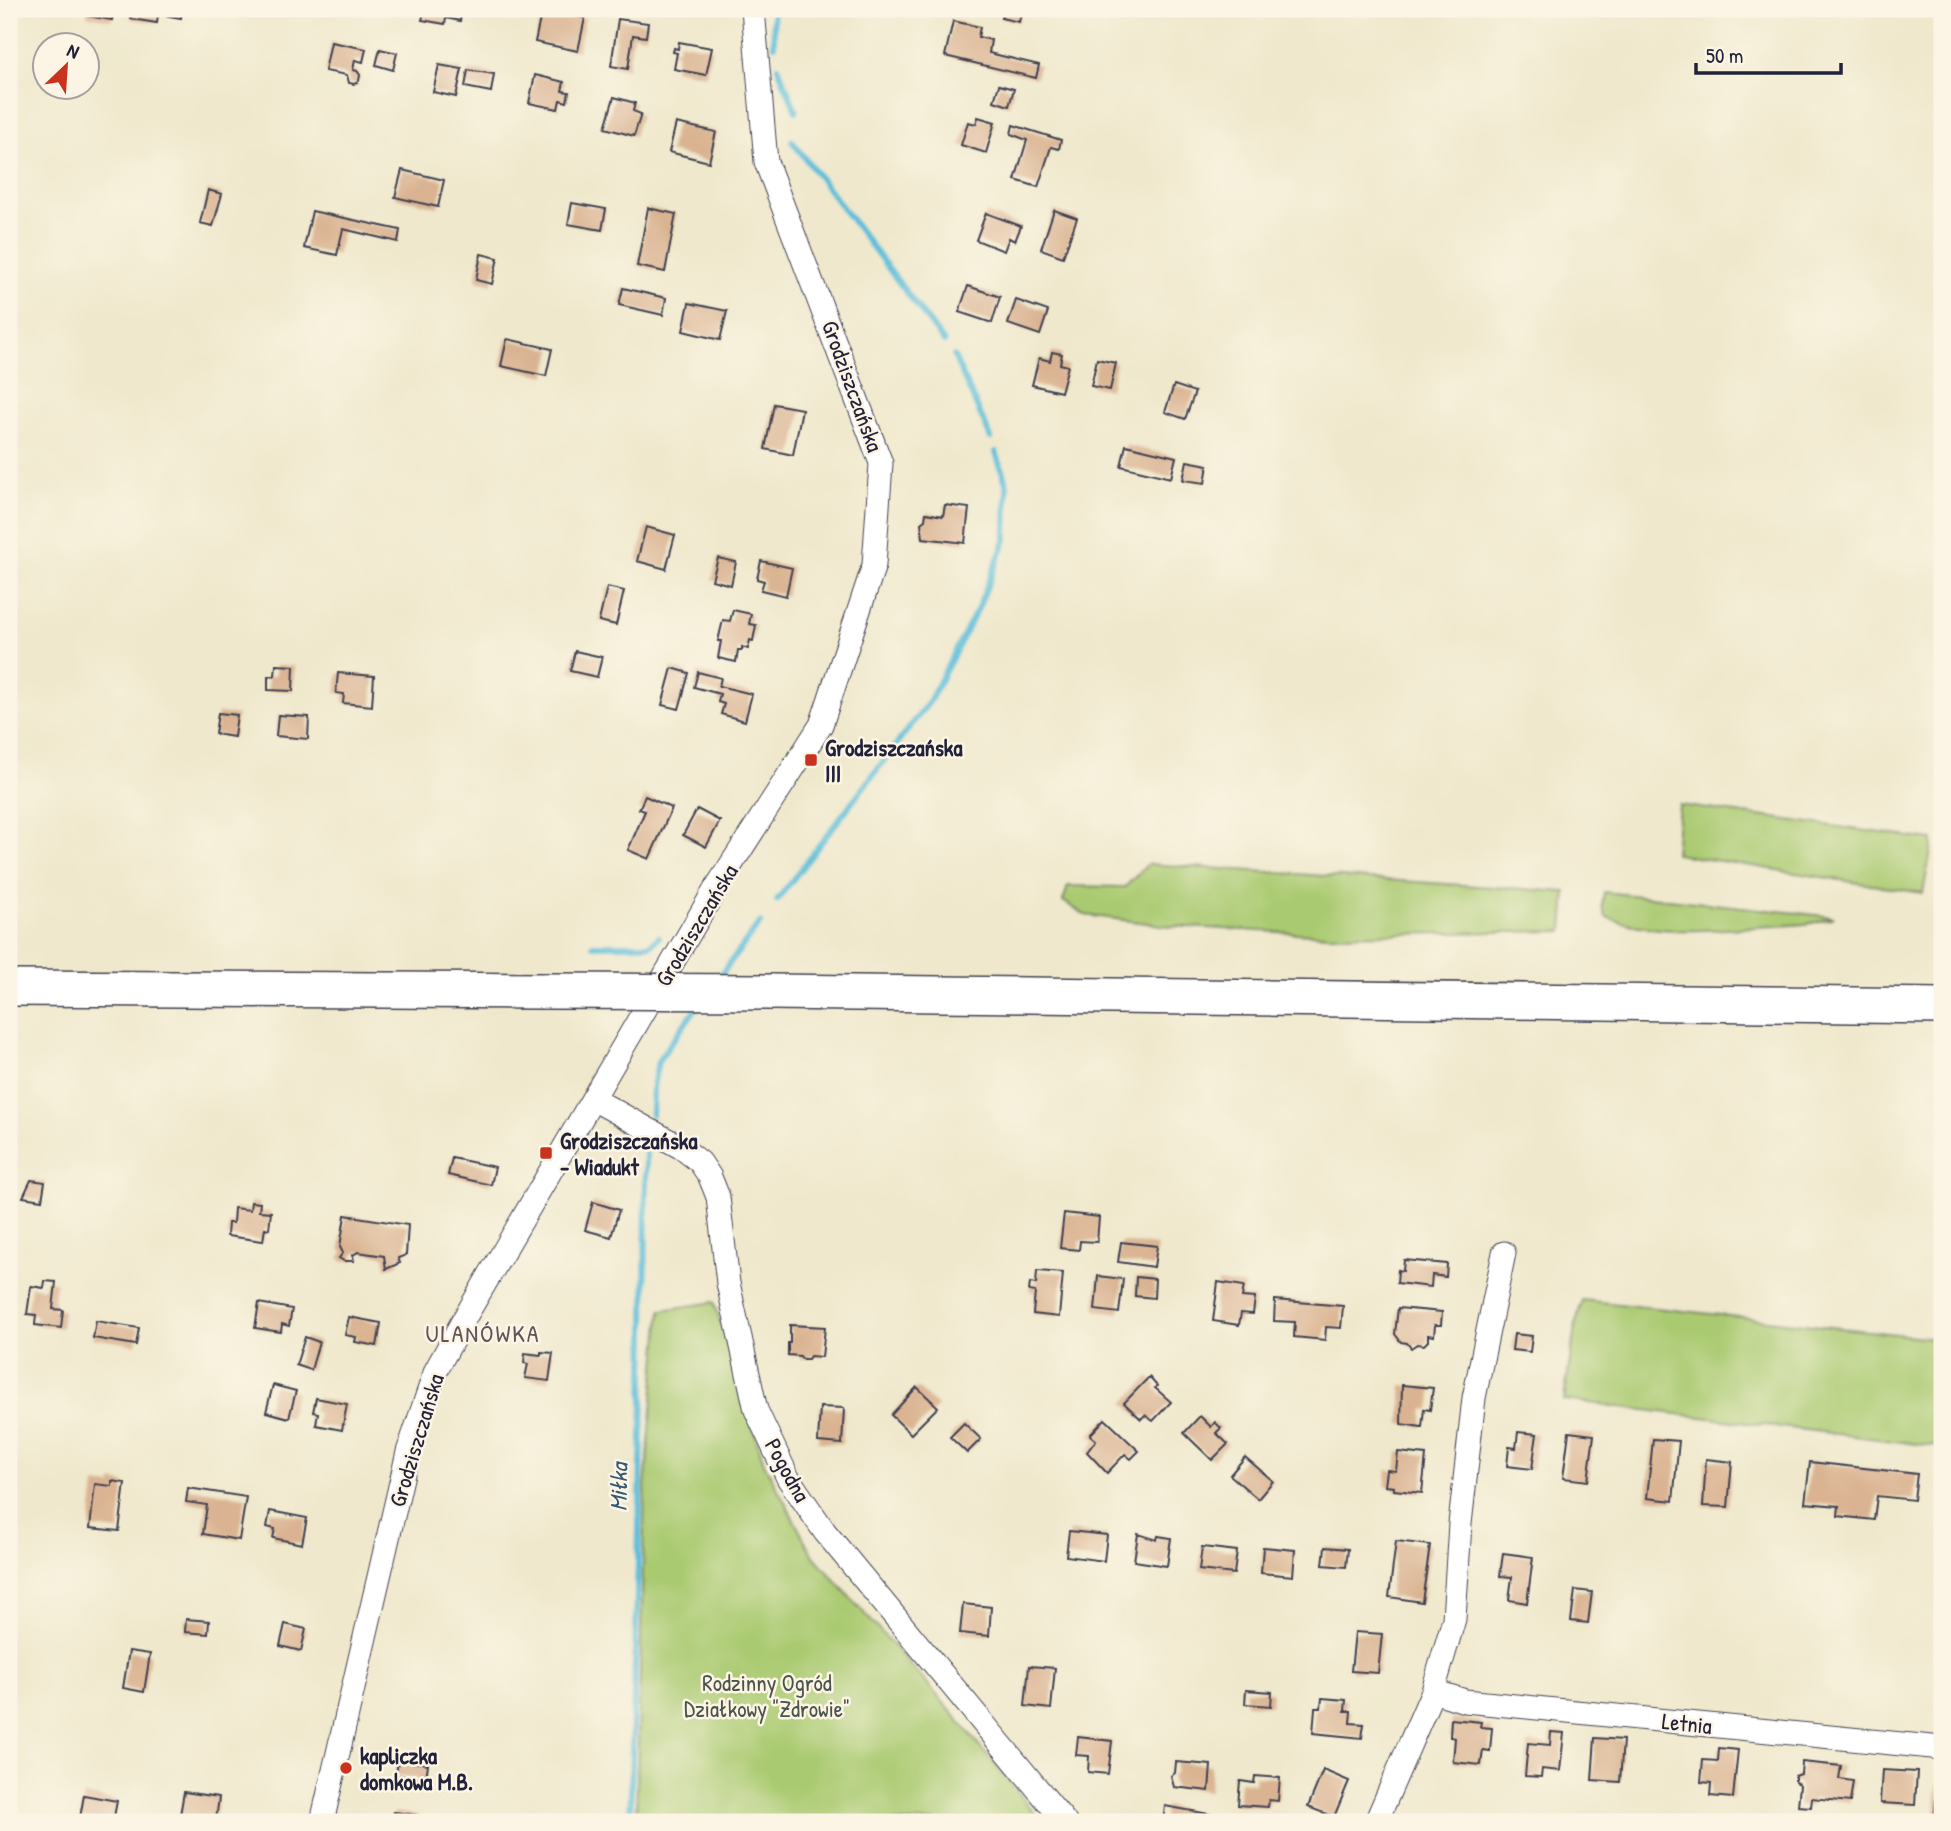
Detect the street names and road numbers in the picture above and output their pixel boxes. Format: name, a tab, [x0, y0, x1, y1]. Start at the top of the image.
street label: Grodziszczańska	[815, 316, 891, 456]
street label: Grodziszczańska	[647, 858, 745, 992]
street label: Grodziszczańska	[381, 1370, 451, 1510]
street label: Pogodna	[758, 1433, 818, 1507]
street label: Letnia	[1660, 1705, 1714, 1741]

